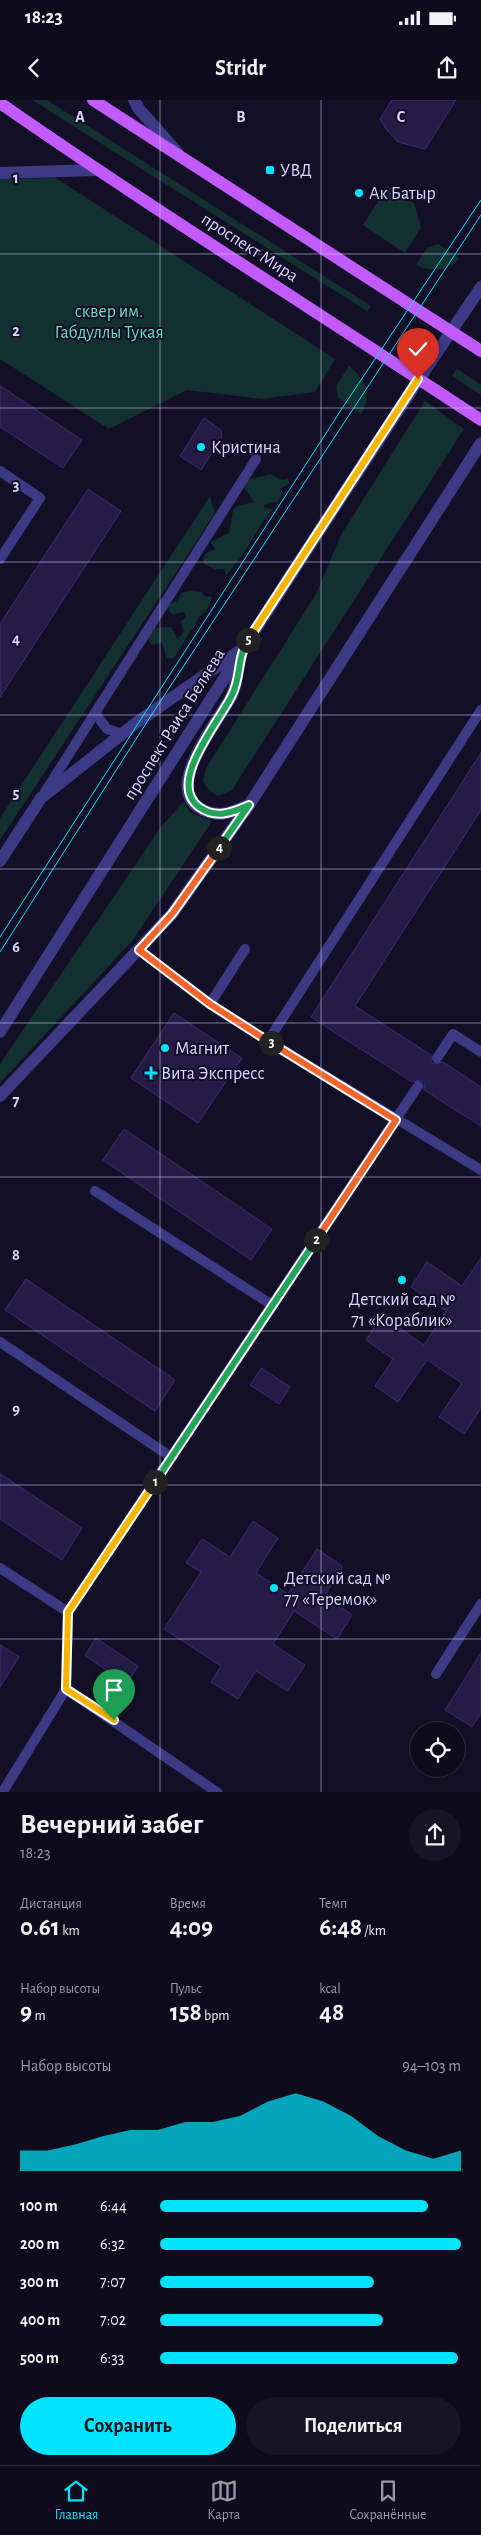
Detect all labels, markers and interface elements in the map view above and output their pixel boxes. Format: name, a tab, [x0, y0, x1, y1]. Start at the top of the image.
text: 18:23	[25, 8, 63, 27]
icon: back	[20, 54, 48, 82]
icon: share	[433, 54, 461, 82]
text: Stridr	[215, 57, 266, 79]
text: A	[75, 109, 85, 125]
text: B	[236, 109, 246, 125]
text: C	[397, 109, 406, 125]
place label: УВД	[280, 162, 312, 180]
marker: УВД	[264, 164, 276, 176]
text: 1	[13, 170, 19, 186]
place label: Ак Батыр	[369, 185, 436, 203]
marker: Ак Батыр	[353, 187, 365, 199]
street label: проспект Мира	[198, 210, 301, 286]
park label: сквер им. Габдуллы Тукая	[54, 303, 164, 342]
text: 2	[12, 323, 20, 339]
pin	[397, 328, 439, 379]
icon: check	[404, 335, 432, 363]
place label: Кристина	[211, 439, 281, 457]
marker: Кристина	[195, 441, 207, 453]
text: 3	[13, 477, 20, 493]
pin: 5	[236, 628, 260, 652]
text: 4	[12, 631, 20, 647]
text: 5	[245, 633, 252, 647]
street label: проспект Раиса Беляева	[121, 646, 229, 803]
text: 5	[13, 785, 20, 801]
pin: 4	[206, 836, 232, 860]
text: 4	[216, 841, 223, 855]
text: 6	[12, 939, 20, 955]
pin: 3	[258, 1030, 284, 1056]
text: 3	[268, 1036, 275, 1050]
place label: Магнит	[175, 1040, 230, 1058]
marker: Магнит	[159, 1042, 171, 1054]
place label: Вита Экспресс	[161, 1065, 265, 1083]
marker: Вита Экспресс	[145, 1067, 157, 1079]
text: 7	[13, 1093, 20, 1109]
pin: 2	[304, 1228, 328, 1252]
text: 2	[313, 1233, 320, 1247]
text: 8	[12, 1247, 20, 1263]
marker: Детский сад № 71 «Кораблик»	[396, 1274, 408, 1286]
place label: Детский сад № 71 «Кораблик»	[349, 1291, 456, 1330]
text: 9	[12, 1401, 20, 1417]
pin: 1	[142, 1470, 168, 1494]
text: 1	[153, 1475, 158, 1489]
place label: Детский сад № 77 «Теремок»	[284, 1570, 391, 1609]
marker: Детский сад № 77 «Теремок»	[268, 1582, 280, 1594]
pin	[93, 1669, 135, 1720]
icon: arrive	[100, 1676, 128, 1704]
map controls	[410, 1722, 465, 1777]
button: locate	[410, 1722, 465, 1777]
button: share	[409, 1809, 461, 1861]
text: Вечерний забег	[20, 1811, 203, 1839]
text: 18:23	[20, 1845, 51, 1861]
text: Дистанция	[20, 1897, 82, 1911]
text: Время	[170, 1897, 206, 1911]
text: Темп	[319, 1897, 347, 1911]
text: 0.61	[20, 1915, 60, 1940]
text: 4:09	[170, 1915, 213, 1940]
text: 6:48	[319, 1915, 362, 1940]
text: km	[60, 1924, 80, 1938]
text: /km	[362, 1924, 386, 1938]
text: Набор высоты	[20, 1982, 100, 1996]
text: Пульс	[170, 1982, 202, 1996]
text: kcal	[319, 1982, 341, 1996]
text: 9	[20, 2000, 32, 2025]
text: 158	[170, 2000, 202, 2025]
text: 48	[319, 2000, 344, 2025]
text: m	[32, 2009, 46, 2023]
text: bpm	[202, 2009, 230, 2023]
text: Набор высоты	[20, 2058, 111, 2074]
text: 94–103 m	[402, 2058, 461, 2074]
text: 100 m	[20, 2198, 58, 2214]
text: 6:44	[100, 2198, 127, 2214]
text: 200 m	[20, 2236, 60, 2252]
text: 6:32	[100, 2236, 125, 2252]
text: 300 m	[20, 2274, 59, 2290]
text: 7:07	[100, 2274, 125, 2290]
text: 400 m	[20, 2312, 60, 2328]
text: 7:02	[100, 2312, 126, 2328]
text: 500 m	[20, 2350, 59, 2366]
text: 6:33	[100, 2350, 124, 2366]
button: Сохранить	[20, 2397, 236, 2455]
button: Поделиться	[246, 2397, 461, 2455]
tab: Главная	[54, 2477, 98, 2524]
tab: Карта	[207, 2477, 240, 2524]
tab: Сохранённые	[349, 2477, 427, 2524]

